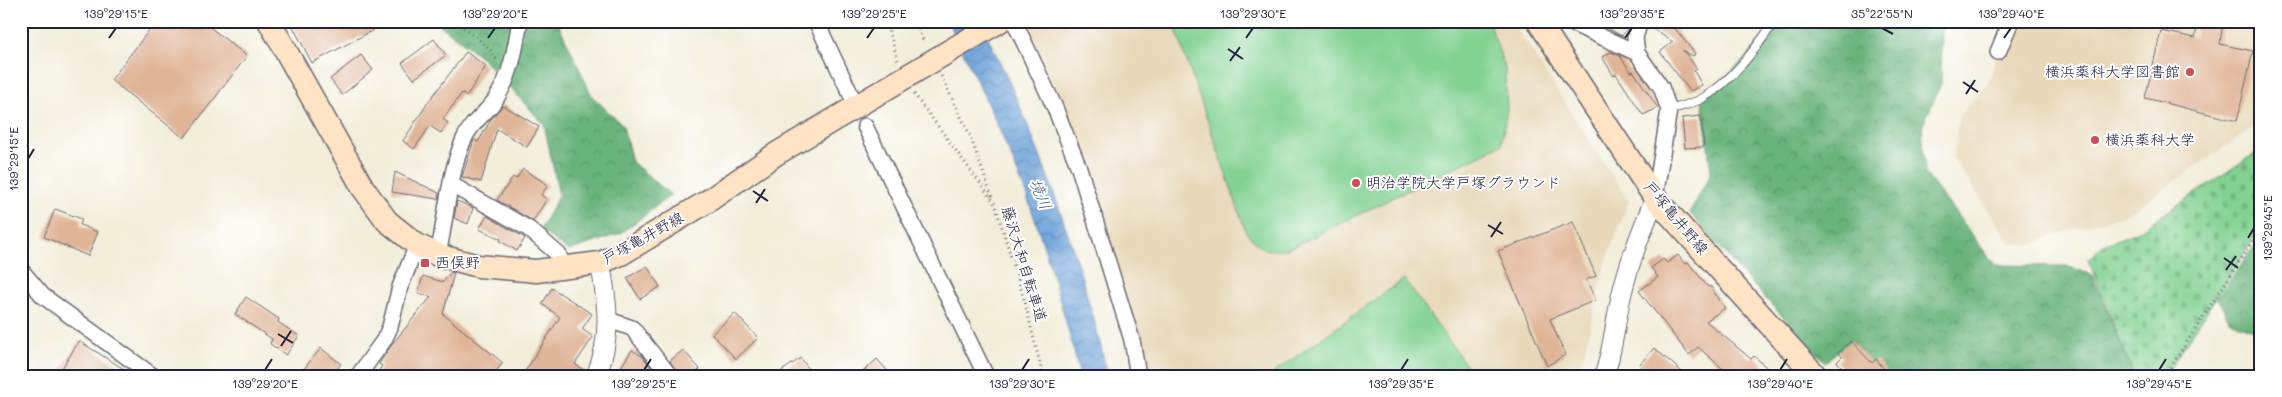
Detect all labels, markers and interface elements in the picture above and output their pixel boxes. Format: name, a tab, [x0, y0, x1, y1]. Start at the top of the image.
text: 139°29'15"E	[84, 5, 148, 21]
text: 139°29'20"E	[462, 5, 528, 21]
text: 139°29'25"E	[841, 5, 907, 21]
text: 139°29'30"E	[1220, 5, 1286, 21]
text: 139°29'35"E	[1599, 5, 1665, 21]
text: 35°22'55"N	[1851, 5, 1913, 21]
text: 139°29'40"E	[1978, 5, 2044, 21]
place label: 横浜薬科大学図書館	[2045, 61, 2180, 81]
marker: 横浜薬科大学図書館	[2184, 66, 2196, 78]
text: 139°29'15"E	[5, 127, 21, 191]
place label: 横浜薬科大学	[2105, 129, 2195, 149]
marker: 横浜薬科大学	[2089, 134, 2101, 146]
place label: 明治学院大学戸塚グラウンド	[1366, 172, 1561, 192]
water label: 境川	[1026, 175, 1057, 213]
street label: 戸塚亀井野線	[1640, 176, 1713, 258]
marker: 明治学院大学戸塚グラウンド	[1350, 177, 1362, 189]
text: 139°29'45"E	[2259, 195, 2275, 261]
street label: 藤沢大和自転車道	[998, 203, 1052, 324]
street label: 戸塚亀井野線	[598, 207, 687, 268]
place label: 西俣野	[435, 252, 480, 272]
marker: 西俣野	[419, 257, 431, 269]
text: 139°29'20"E	[232, 375, 298, 391]
text: 139°29'25"E	[611, 375, 677, 391]
text: 139°29'30"E	[989, 375, 1055, 391]
text: 139°29'35"E	[1368, 375, 1434, 391]
text: 139°29'40"E	[1747, 375, 1813, 391]
text: 139°29'45"E	[2126, 375, 2192, 391]

